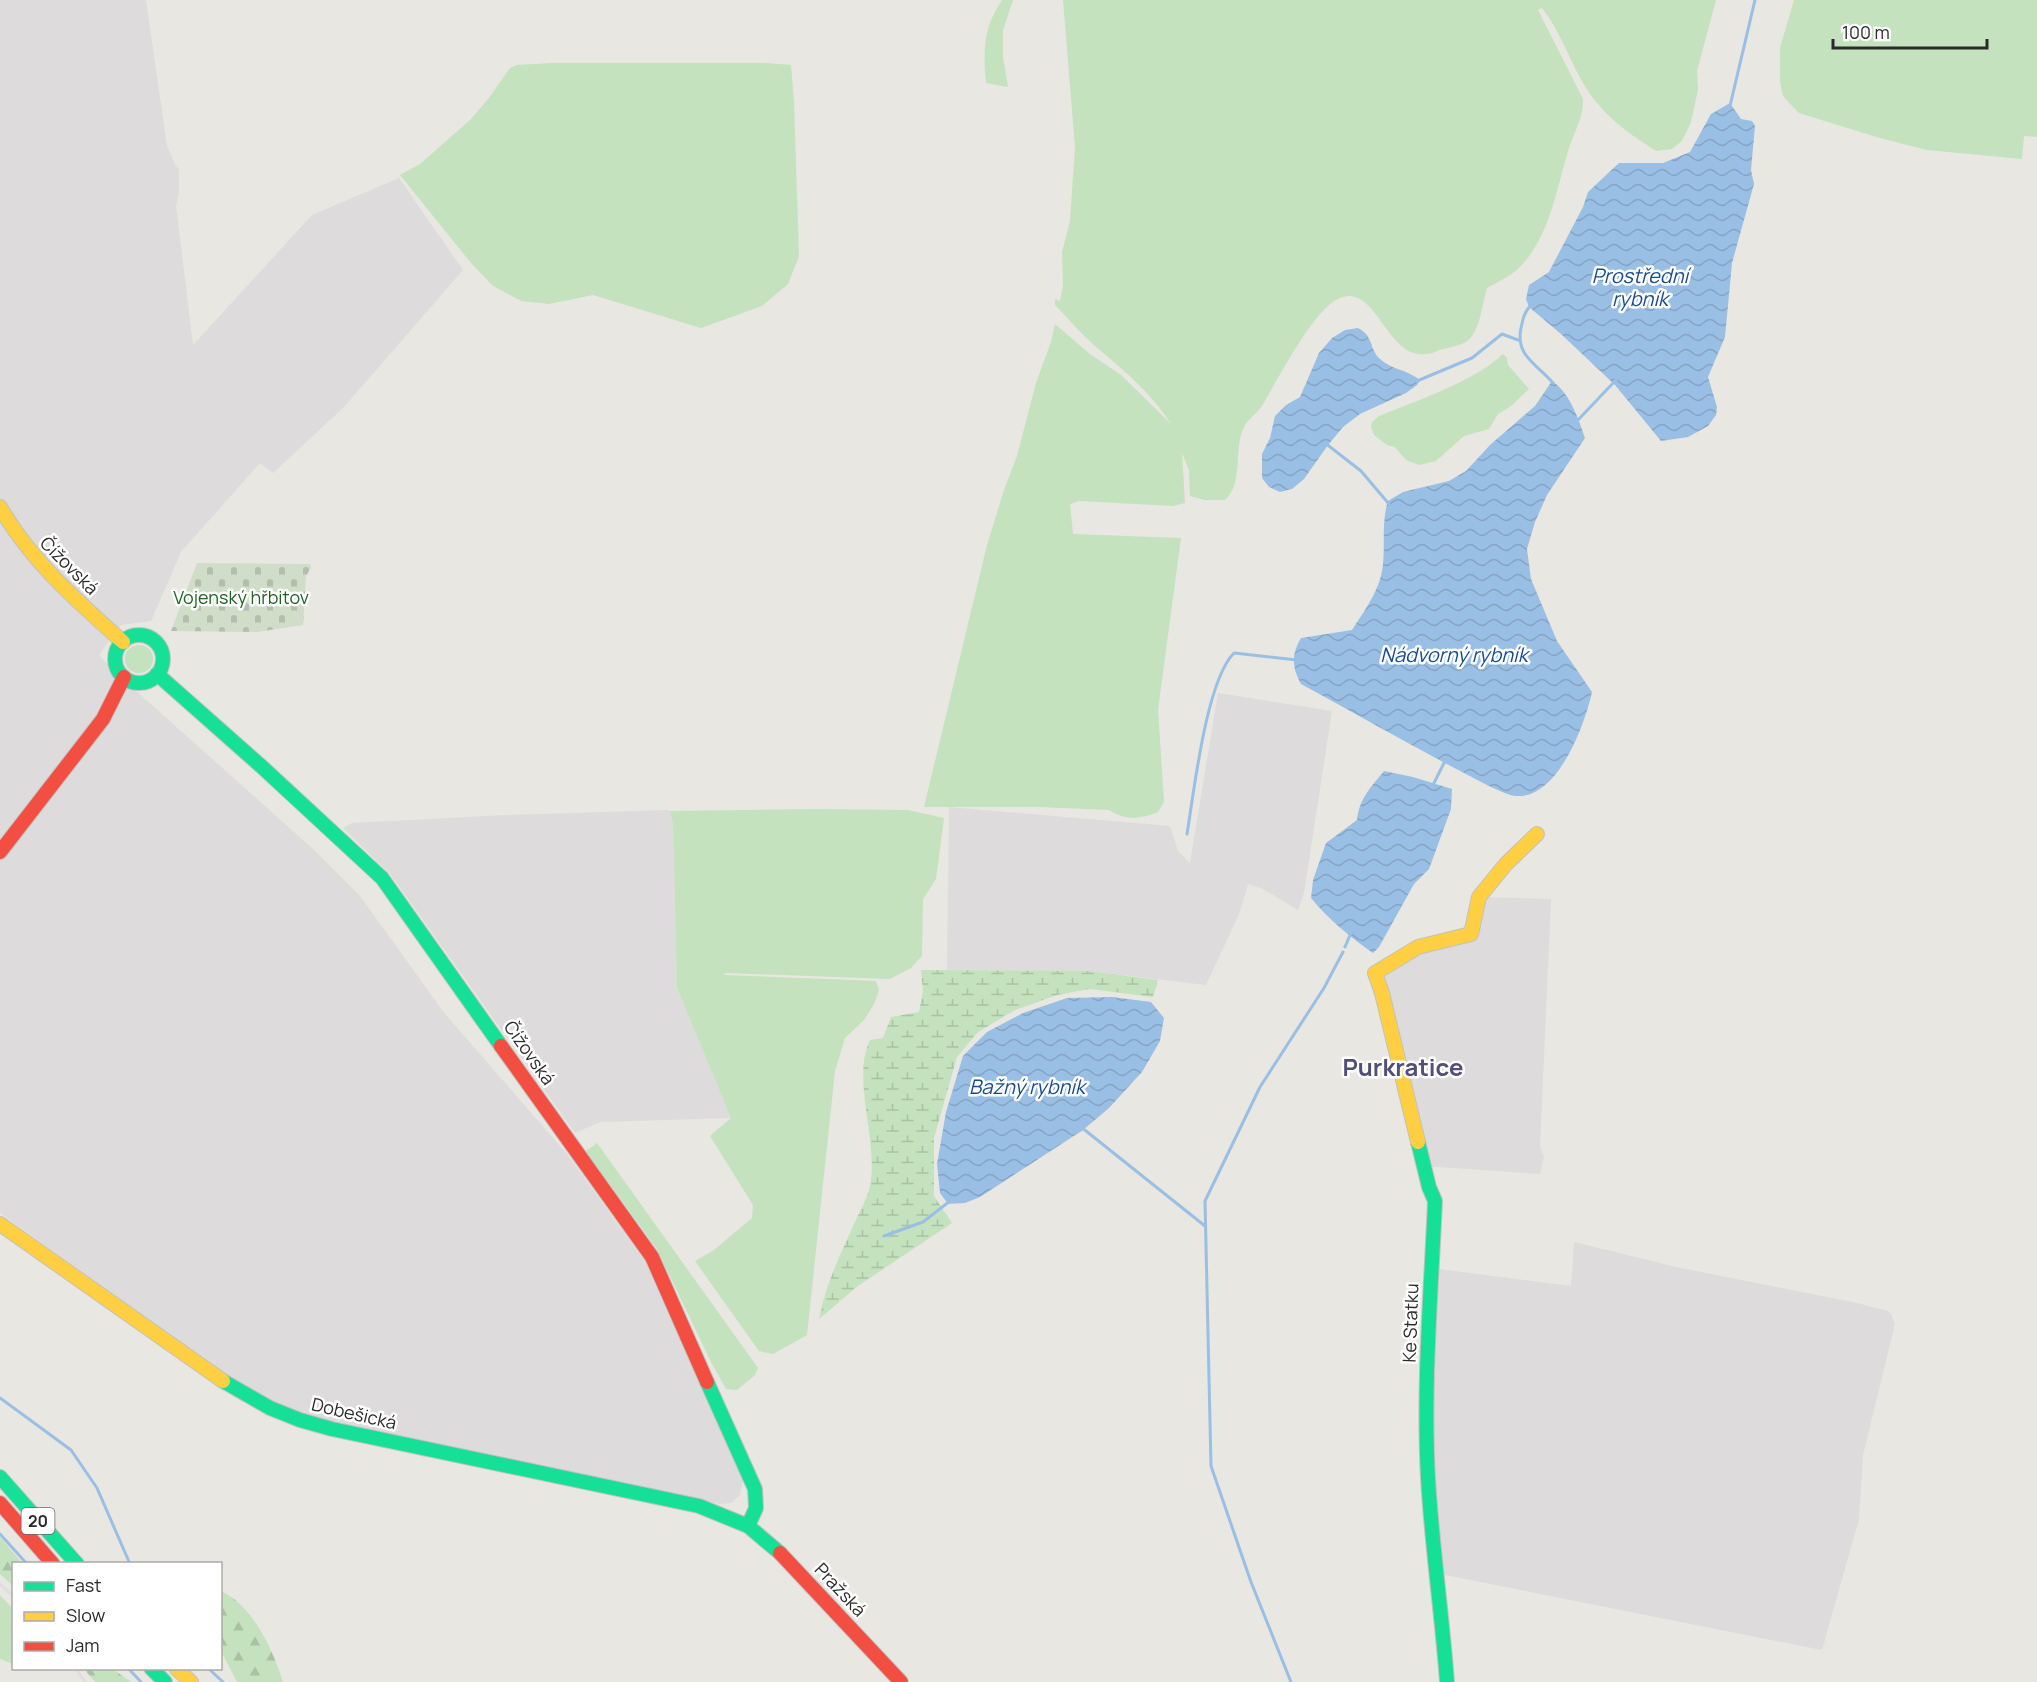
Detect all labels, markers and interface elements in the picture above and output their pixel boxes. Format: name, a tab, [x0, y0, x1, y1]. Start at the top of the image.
scale bar	[1833, 12, 1988, 50]
text: 100 m	[1842, 20, 1890, 44]
water label: Prostřední rybník	[1592, 262, 1693, 312]
street label: Čížovská	[35, 531, 104, 600]
park label: Vojenský hřbitov	[173, 585, 309, 609]
water label: Nádvorný rybník	[1380, 641, 1531, 668]
street label: Čížovská	[499, 1016, 561, 1089]
district label: Purkratice	[1343, 1050, 1463, 1083]
water label: Bažný rybník	[969, 1073, 1088, 1100]
street label: Ke Statku	[1397, 1283, 1423, 1363]
street label: Dobešická	[309, 1392, 399, 1434]
road number: 20	[22, 1508, 54, 1534]
street label: Pražská	[810, 1557, 872, 1621]
legend	[12, 1562, 222, 1670]
text: Fast	[66, 1573, 101, 1597]
text: Slow	[66, 1603, 106, 1627]
text: Jam	[66, 1633, 100, 1657]

